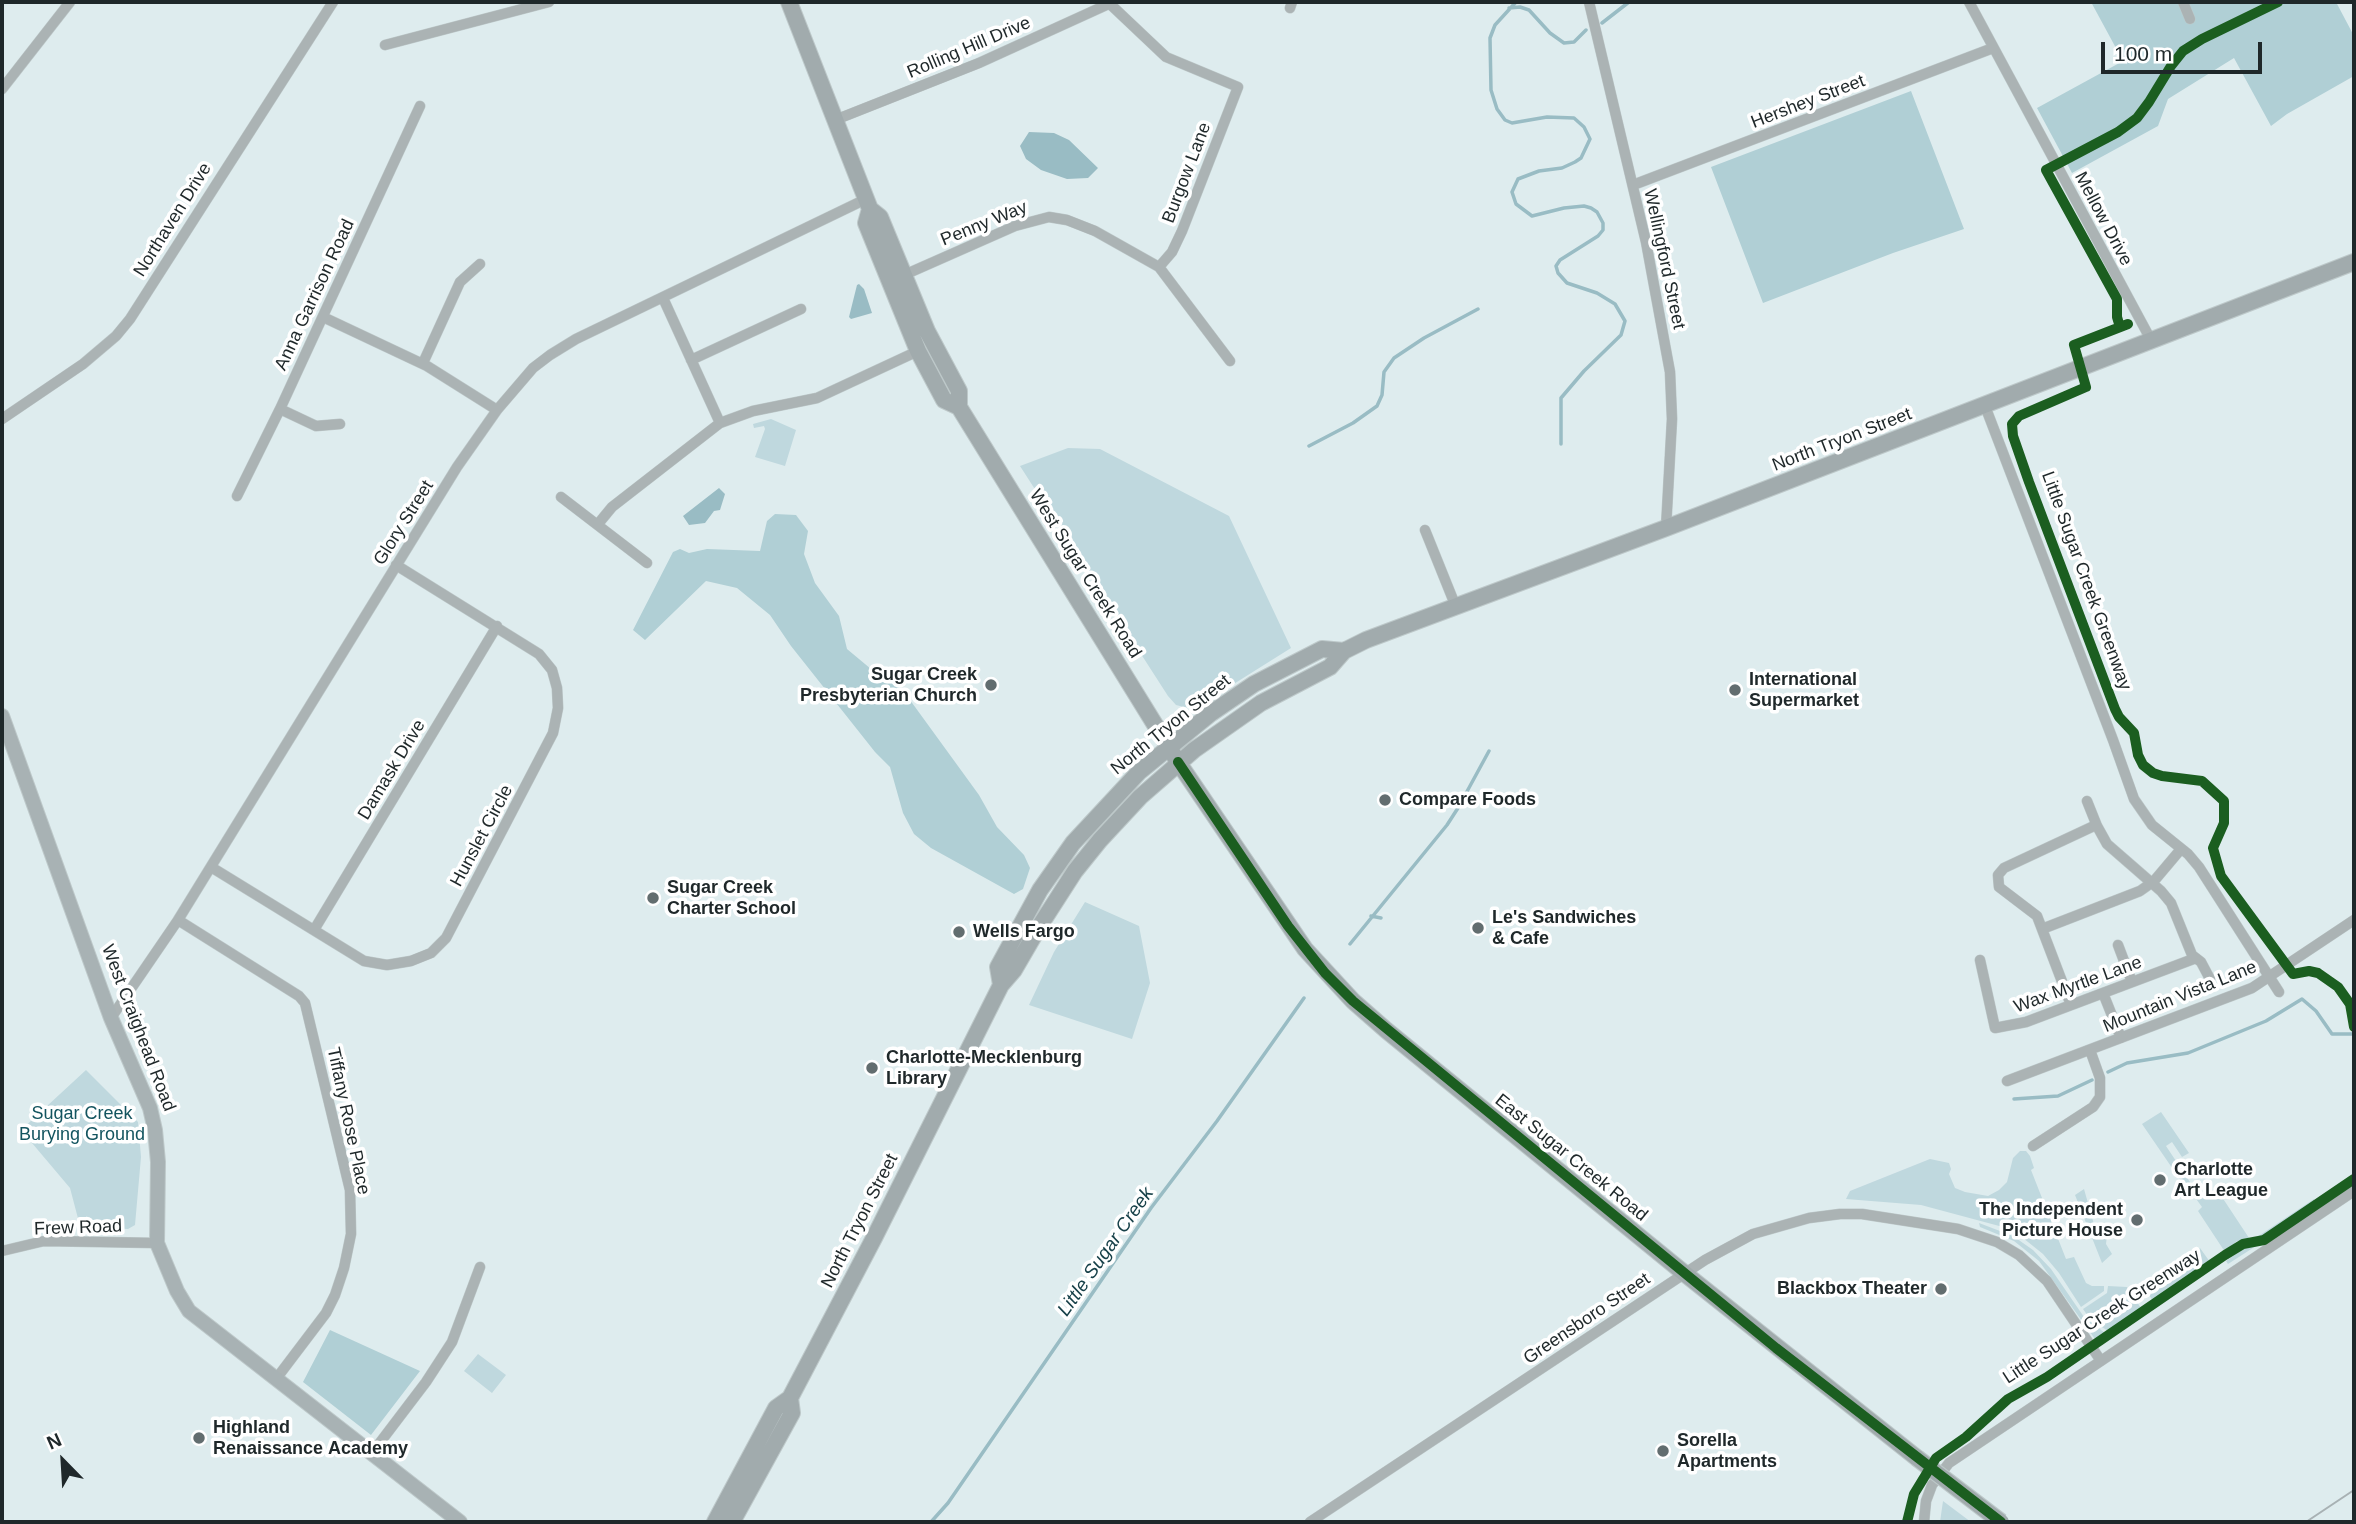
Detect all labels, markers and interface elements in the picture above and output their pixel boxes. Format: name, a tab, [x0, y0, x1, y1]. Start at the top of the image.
street label: Rolling Hill Drive	[904, 12, 1034, 84]
scale bar	[2104, 28, 2265, 72]
text: 100 m	[2114, 42, 2172, 65]
street label: Hershey Street	[1748, 70, 1868, 134]
street label: Burgow Lane	[1158, 120, 1216, 226]
street label: Northaven Drive	[129, 159, 217, 281]
street label: Mellow Drive	[2069, 168, 2137, 270]
street label: Wellingford Street	[1639, 187, 1689, 331]
street label: Penny Way	[938, 197, 1030, 251]
street label: Anna Garrison Road	[271, 216, 359, 374]
street label: North Tryon Street	[1769, 404, 1915, 476]
street label: Little Sugar Creek Greenway	[2036, 469, 2136, 693]
street label: Glory Street	[369, 477, 439, 569]
street label: West Sugar Creek Road	[1024, 486, 1146, 662]
place label: Sugar Creek Presbyterian Church	[800, 664, 977, 706]
place label: International Supermarket	[1749, 669, 1859, 712]
street label: North Tryon Street	[1107, 670, 1235, 780]
marker: Sugar Creek Presbyterian Church	[983, 677, 999, 693]
marker: International Supermarket	[1727, 682, 1743, 698]
street label: Damask Drive	[354, 716, 430, 824]
street label: Hunslet Circle	[446, 781, 518, 891]
place label: Compare Foods	[1399, 789, 1536, 811]
marker: Compare Foods	[1377, 792, 1393, 808]
place label: Sugar Creek Charter School	[667, 877, 796, 920]
marker: Sugar Creek Charter School	[645, 890, 661, 906]
place label: Le's Sandwiches & Cafe	[1492, 907, 1636, 950]
marker: Le's Sandwiches & Cafe	[1470, 920, 1486, 936]
place label: Wells Fargo	[973, 921, 1075, 943]
marker: Wells Fargo	[951, 924, 967, 940]
street label: West Craighead Road	[96, 942, 180, 1114]
street label: Wax Myrtle Lane	[2011, 952, 2145, 1018]
street label: Mountain Vista Lane	[2100, 956, 2260, 1038]
street label: Tiffany Rose Place	[322, 1045, 374, 1197]
place label: Charlotte-Mecklenburg Library	[886, 1047, 1082, 1090]
marker: Charlotte-Mecklenburg Library	[864, 1060, 880, 1076]
street label: East Sugar Creek Road	[1490, 1090, 1652, 1226]
park label: Sugar Creek Burying Ground	[19, 1103, 145, 1146]
street label: North Tryon Street	[817, 1150, 903, 1292]
place label: Charlotte Art League	[2174, 1159, 2268, 1202]
marker: Charlotte Art League	[2152, 1172, 2168, 1188]
water label: Little Sugar Creek	[1053, 1183, 1159, 1321]
place label: The Independent Picture House	[1979, 1199, 2123, 1242]
marker: The Independent Picture House	[2129, 1212, 2145, 1228]
street label: Frew Road	[34, 1216, 122, 1240]
street label: Little Sugar Creek Greenway	[1999, 1245, 2205, 1389]
street label: Greensboro Street	[1520, 1269, 1654, 1369]
place label: Blackbox Theater	[1777, 1278, 1927, 1300]
marker: Blackbox Theater	[1933, 1281, 1949, 1297]
place label: Highland Renaissance Academy	[213, 1417, 408, 1460]
north arrow	[28, 1426, 98, 1496]
text: N	[44, 1429, 65, 1454]
marker: Highland Renaissance Academy	[191, 1430, 207, 1446]
place label: Sorella Apartments	[1677, 1430, 1777, 1472]
marker: Sorella Apartments	[1655, 1443, 1671, 1459]

